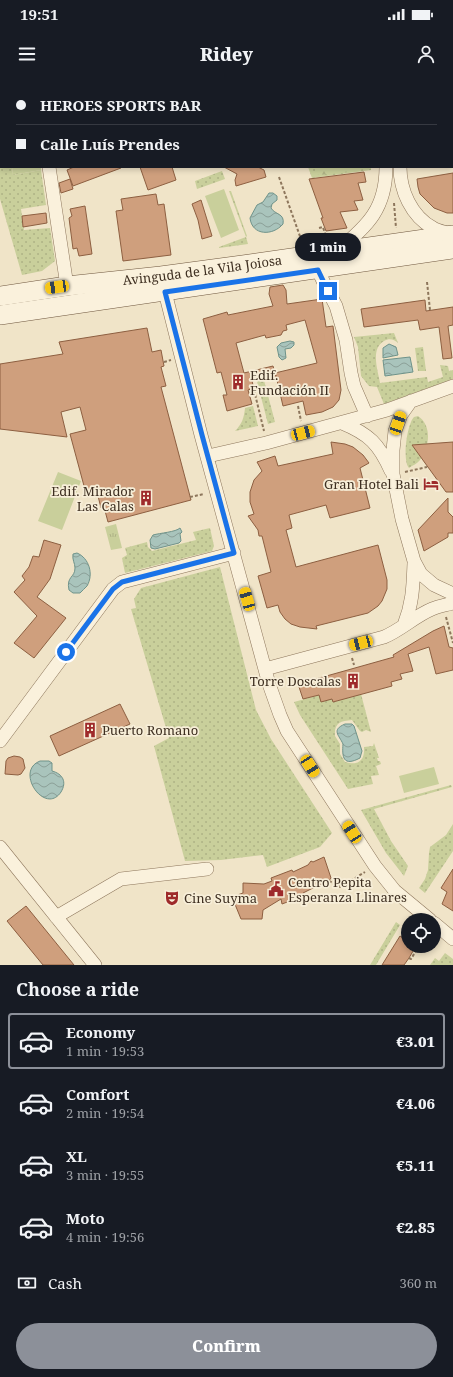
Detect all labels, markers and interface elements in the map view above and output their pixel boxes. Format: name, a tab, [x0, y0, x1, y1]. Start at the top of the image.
text: 19:51	[20, 4, 58, 24]
text: Ridey	[200, 42, 253, 66]
icon: menu	[16, 43, 38, 65]
icon: person	[415, 43, 437, 65]
text: HEROES SPORTS BAR	[40, 95, 201, 115]
text: Calle Luís Prendes	[40, 134, 180, 154]
callout: 1 min	[295, 233, 361, 261]
text: 1 min	[309, 238, 347, 256]
street label: Avinguda de la Vila Joiosa	[122, 251, 283, 289]
car	[44, 279, 70, 295]
route end	[319, 282, 337, 300]
place label: Edif. Fundación II	[250, 366, 329, 399]
building icon: Edif. Fundación II	[229, 373, 247, 391]
car	[388, 410, 408, 436]
car	[290, 424, 316, 442]
place label: Gran Hotel Bali	[324, 475, 419, 493]
hotel icon: Gran Hotel Bali	[422, 475, 440, 493]
place label: Edif. Mirador Las Calas	[51, 482, 134, 515]
building icon: Edif. Mirador Las Calas	[137, 489, 155, 507]
car	[238, 586, 256, 612]
car	[348, 634, 374, 652]
route start	[57, 643, 75, 661]
place label: Torre Doscalas	[250, 672, 341, 690]
building icon: Torre Doscalas	[344, 672, 362, 690]
building icon: Puerto Romano	[81, 721, 99, 739]
place label: Puerto Romano	[102, 721, 198, 739]
car	[298, 753, 322, 779]
car	[340, 819, 364, 845]
place label: Centro Pepita Esperanza Llinares	[288, 873, 407, 906]
public building icon: Centro Pepita Esperanza Llinares	[267, 880, 285, 898]
theatre icon: Cine Suyma	[163, 889, 181, 907]
place label: Cine Suyma	[184, 889, 257, 907]
map controls	[401, 913, 441, 953]
button: locate	[401, 913, 441, 953]
text: Choose a ride	[16, 977, 139, 1001]
text: Economy	[66, 1022, 135, 1042]
icon: car	[18, 1023, 54, 1059]
text: €3.01	[396, 1031, 435, 1051]
text: 1 min · 19:53	[66, 1042, 144, 1060]
text: Comfort	[66, 1084, 129, 1104]
icon: car	[18, 1085, 54, 1121]
text: €4.06	[396, 1093, 435, 1113]
text: 2 min · 19:54	[66, 1104, 144, 1122]
text: XL	[66, 1146, 87, 1166]
icon: car	[18, 1147, 54, 1183]
text: €5.11	[396, 1155, 435, 1175]
text: 3 min · 19:55	[66, 1166, 144, 1184]
text: Moto	[66, 1208, 105, 1228]
icon: car	[18, 1209, 54, 1245]
text: €2.85	[396, 1217, 435, 1237]
text: 4 min · 19:56	[66, 1228, 144, 1246]
icon: cash	[16, 1272, 38, 1294]
text: Cash	[48, 1273, 82, 1293]
text: 360 m	[400, 1274, 437, 1292]
button: Confirm	[16, 1323, 437, 1369]

